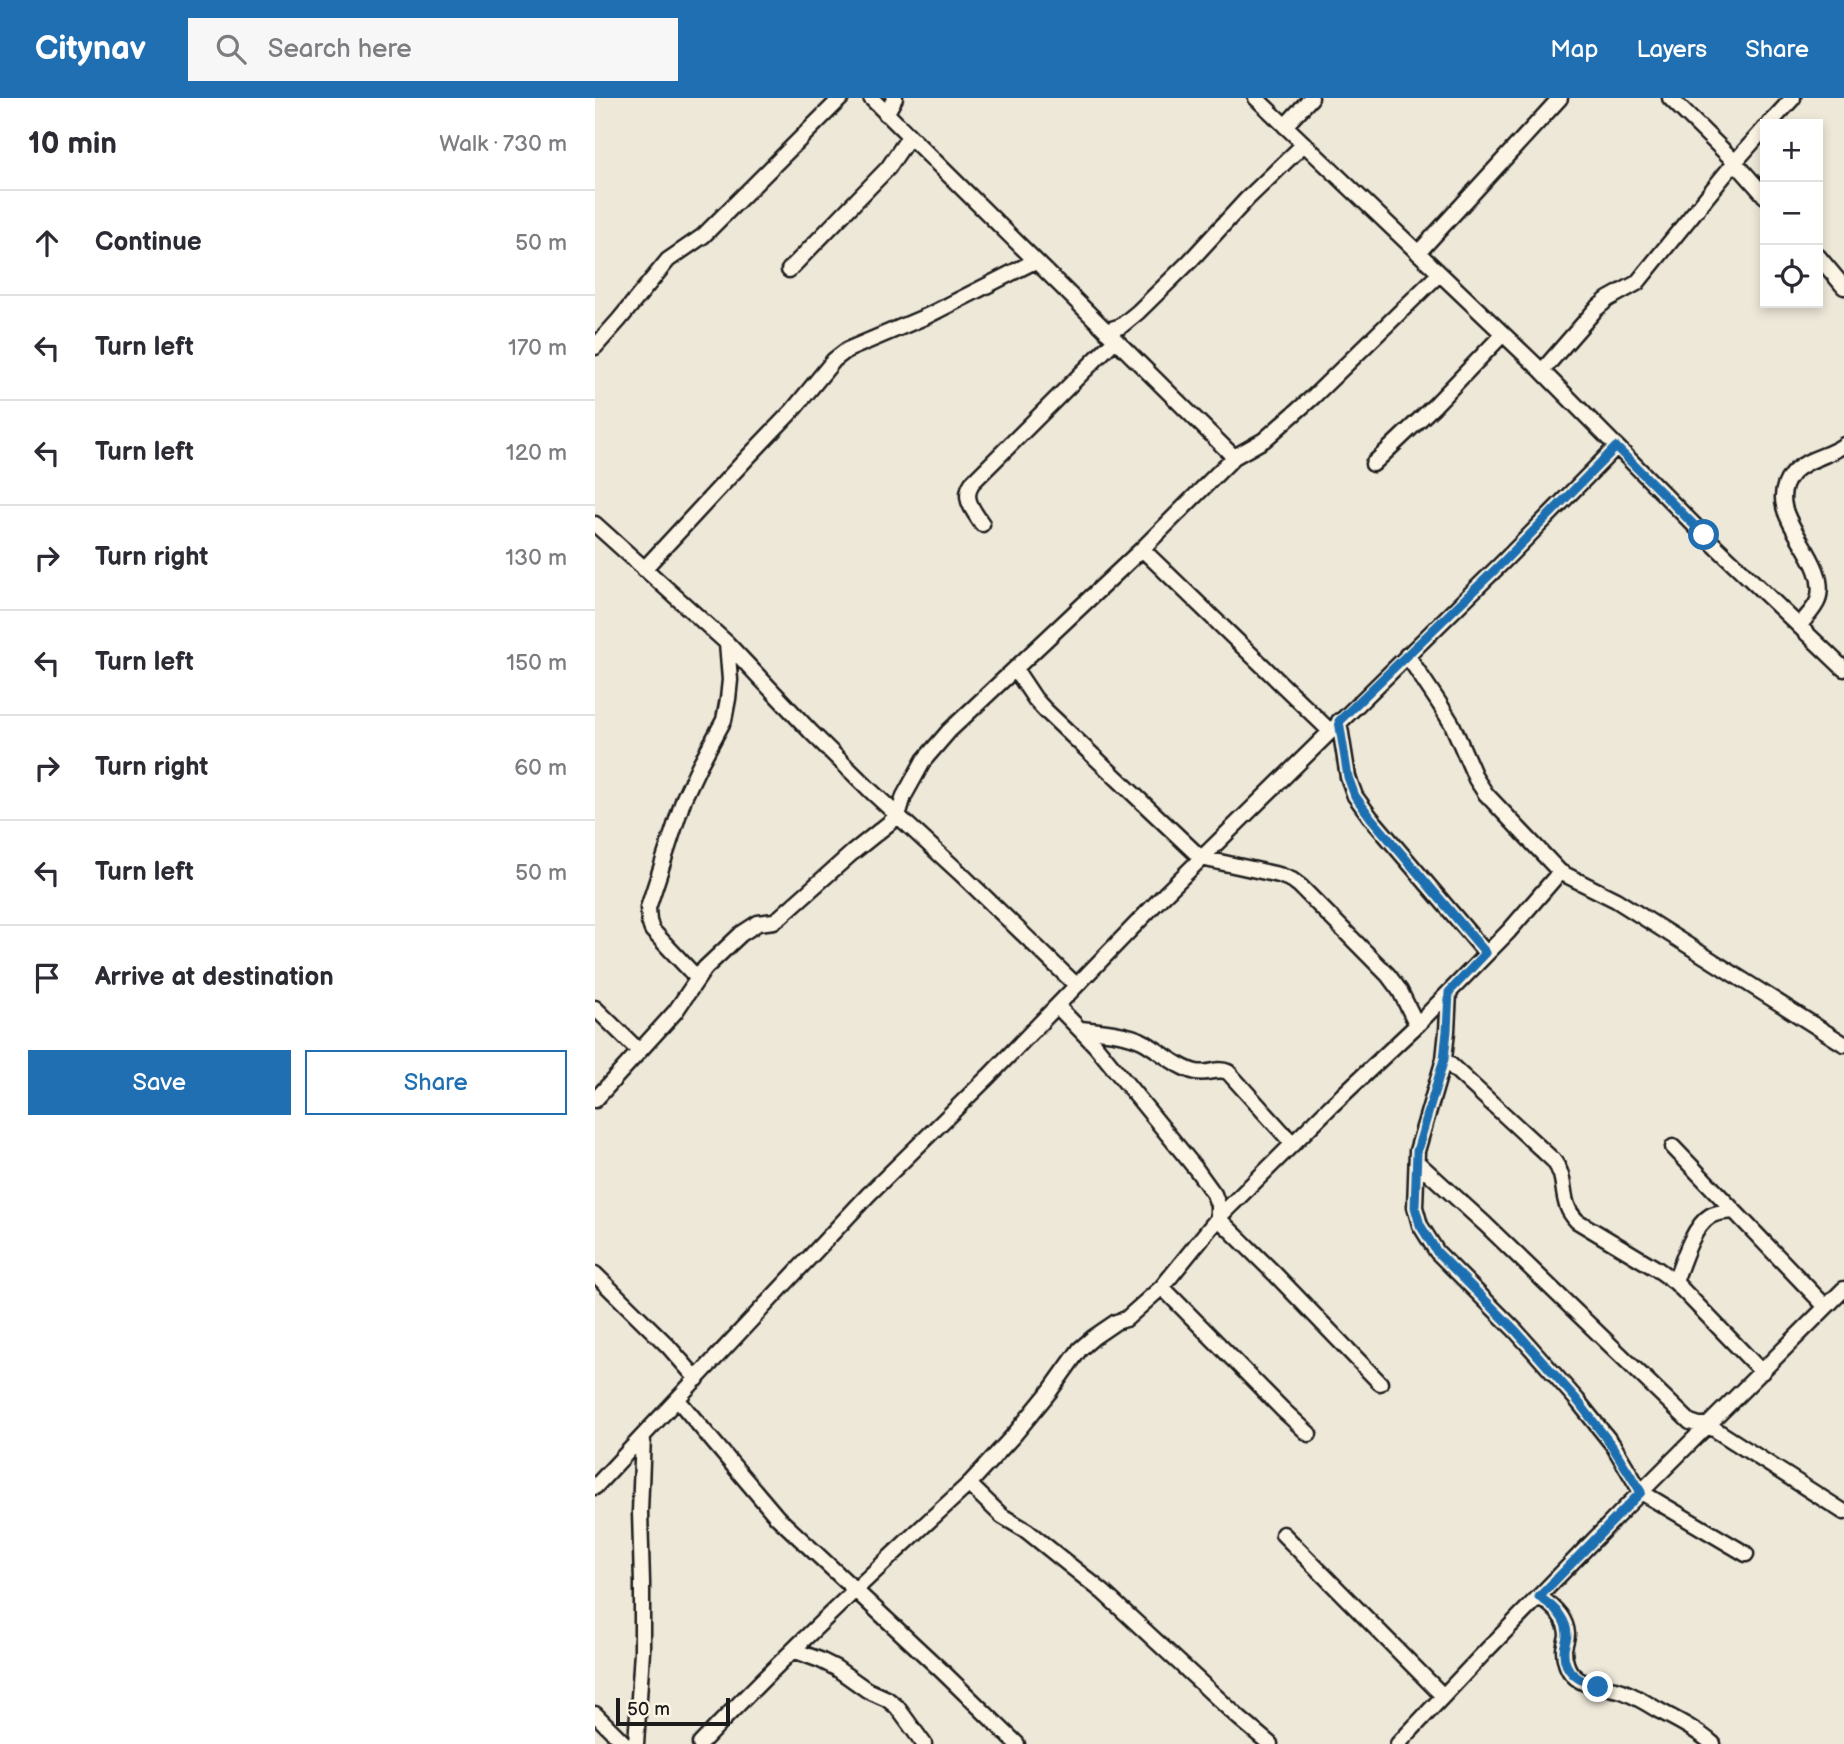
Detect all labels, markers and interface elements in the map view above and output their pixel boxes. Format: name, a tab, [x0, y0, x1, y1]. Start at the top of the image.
search box	[188, 18, 678, 81]
text: Citynav	[35, 29, 146, 69]
icon: search	[212, 30, 250, 68]
text: Search here	[268, 34, 412, 65]
text: Map	[1550, 35, 1598, 64]
text: Layers	[1636, 35, 1707, 64]
text: Share	[1745, 35, 1809, 64]
map controls	[1760, 119, 1823, 308]
button: +	[1760, 119, 1823, 182]
text: 10 min	[28, 126, 117, 162]
text: Walk · 730 m	[439, 130, 567, 158]
button: −	[1760, 182, 1823, 245]
icon: ahead	[28, 224, 66, 262]
text: Continue	[95, 227, 202, 258]
text: 50 m	[515, 229, 567, 257]
button: locate	[1760, 245, 1823, 308]
icon: left	[28, 329, 66, 367]
text: Turn left	[95, 332, 194, 363]
text: 170 m	[508, 334, 567, 362]
icon: left	[28, 434, 66, 472]
text: Turn left	[95, 437, 194, 468]
text: 120 m	[506, 439, 567, 467]
route start	[1688, 519, 1719, 550]
icon: right	[28, 539, 66, 577]
text: Turn right	[95, 542, 208, 573]
text: 130 m	[505, 544, 567, 572]
icon: left	[28, 644, 66, 682]
text: Turn left	[95, 647, 194, 678]
text: 150 m	[506, 649, 567, 677]
icon: right	[28, 749, 66, 787]
text: Turn right	[95, 752, 208, 783]
text: 60 m	[514, 754, 567, 782]
icon: left	[28, 854, 66, 892]
text: Turn left	[95, 857, 194, 888]
text: 50 m	[515, 859, 567, 887]
icon: arrive	[28, 959, 66, 997]
text: Arrive at destination	[95, 962, 334, 993]
button: Save	[28, 1050, 291, 1115]
button: Share	[305, 1050, 567, 1115]
route end	[1582, 1671, 1613, 1702]
scale bar	[616, 1695, 730, 1727]
text: 50 m	[627, 1698, 670, 1721]

